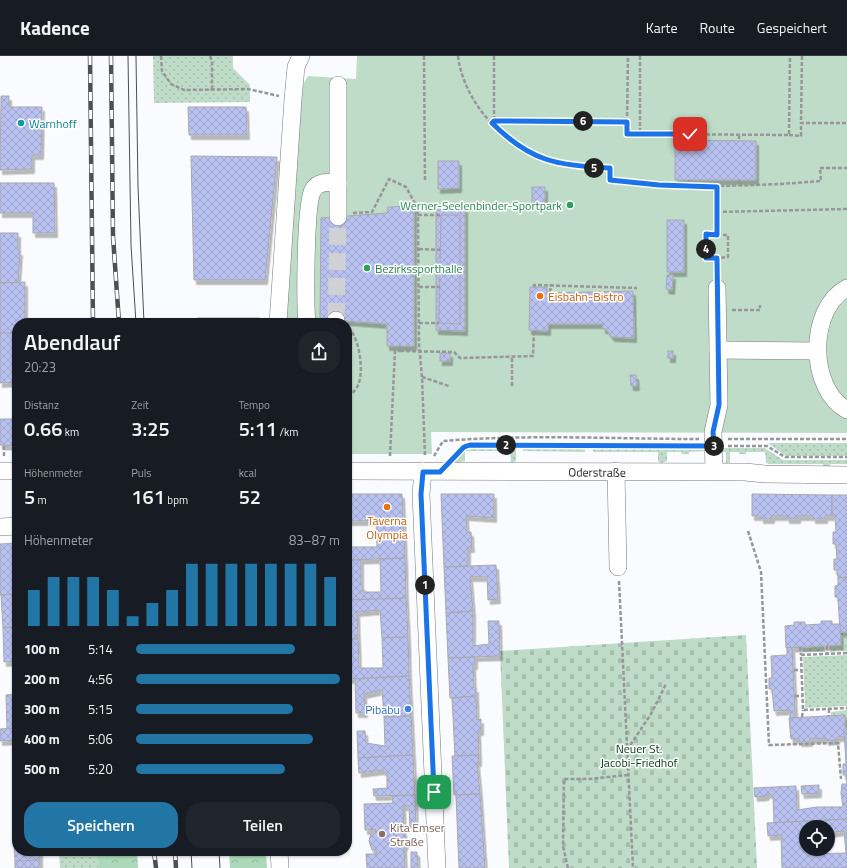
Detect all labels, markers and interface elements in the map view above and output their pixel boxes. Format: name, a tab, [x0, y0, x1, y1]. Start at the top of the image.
text: Kadence	[20, 13, 90, 42]
text: Karte	[646, 17, 678, 38]
text: Route	[700, 17, 735, 38]
text: Gespeichert	[757, 17, 827, 38]
pin: 6	[573, 111, 593, 131]
text: 6	[580, 113, 586, 129]
place label: Warnhoff	[29, 114, 77, 133]
pin	[673, 117, 707, 151]
marker: Warnhoff	[16, 118, 26, 128]
icon: check	[679, 123, 701, 145]
pin: 5	[584, 158, 604, 178]
text: 5	[591, 160, 597, 176]
place label: Werner-Seelenbinder-Sportpark	[400, 196, 562, 215]
marker: Werner-Seelenbinder-Sportpark	[565, 200, 575, 210]
pin: 4	[696, 239, 716, 259]
text: 4	[703, 241, 709, 257]
place label: Bezirkssporthalle	[375, 259, 463, 278]
marker: Bezirkssporthalle	[362, 263, 372, 273]
place label: Eisbahn-Bistro	[548, 287, 624, 306]
marker: Eisbahn-Bistro	[535, 291, 545, 301]
text: Abendlauf	[24, 325, 120, 359]
button: share	[298, 331, 340, 373]
text: 20:23	[24, 357, 56, 377]
text: Distanz	[24, 397, 59, 413]
text: Zeit	[131, 397, 149, 413]
text: Tempo	[239, 397, 270, 413]
text: 0.66	[24, 413, 62, 444]
text: 3:25	[131, 413, 170, 444]
text: 5:11	[239, 413, 277, 444]
text: km	[62, 424, 79, 440]
text: /km	[277, 424, 298, 440]
pin: 2	[496, 435, 516, 455]
pin: 3	[704, 436, 724, 456]
text: 2	[503, 437, 509, 453]
text: 3	[711, 438, 717, 454]
street label: Oderstraße	[568, 462, 626, 481]
text: Höhenmeter	[24, 465, 83, 481]
text: Puls	[131, 465, 151, 481]
text: kcal	[239, 465, 257, 481]
text: 5	[24, 481, 35, 512]
text: 161	[131, 481, 165, 512]
text: 52	[239, 481, 261, 512]
text: m	[35, 492, 47, 508]
text: bpm	[165, 492, 188, 508]
marker: Taverna Olympia	[382, 502, 392, 512]
place label: Taverna Olympia	[366, 511, 408, 544]
text: Höhenmeter	[24, 530, 93, 550]
text: 83–87 m	[289, 530, 340, 550]
pin: 1	[415, 575, 435, 595]
text: 1	[422, 577, 428, 593]
text: 100 m	[24, 639, 60, 659]
text: 5:14	[88, 639, 113, 659]
text: 200 m	[24, 669, 60, 689]
text: 4:56	[88, 669, 113, 689]
text: 300 m	[24, 699, 60, 719]
text: 5:15	[88, 699, 113, 719]
place label: Pibabu	[365, 700, 400, 719]
marker: Pibabu	[403, 704, 413, 714]
text: 400 m	[24, 729, 60, 749]
text: 5:06	[88, 729, 113, 749]
park label: Neuer St. Jacobi-Friedhof	[600, 739, 678, 772]
text: 500 m	[24, 759, 60, 779]
text: 5:20	[88, 759, 113, 779]
pin	[417, 775, 451, 809]
icon: arrive	[423, 781, 445, 803]
button: Speichern	[24, 802, 178, 848]
button: Teilen	[186, 802, 340, 848]
place label: Kita Emser Straße	[390, 818, 445, 851]
map controls	[799, 820, 835, 856]
button: locate	[799, 820, 835, 856]
marker: Kita Emser Straße	[377, 829, 387, 839]

